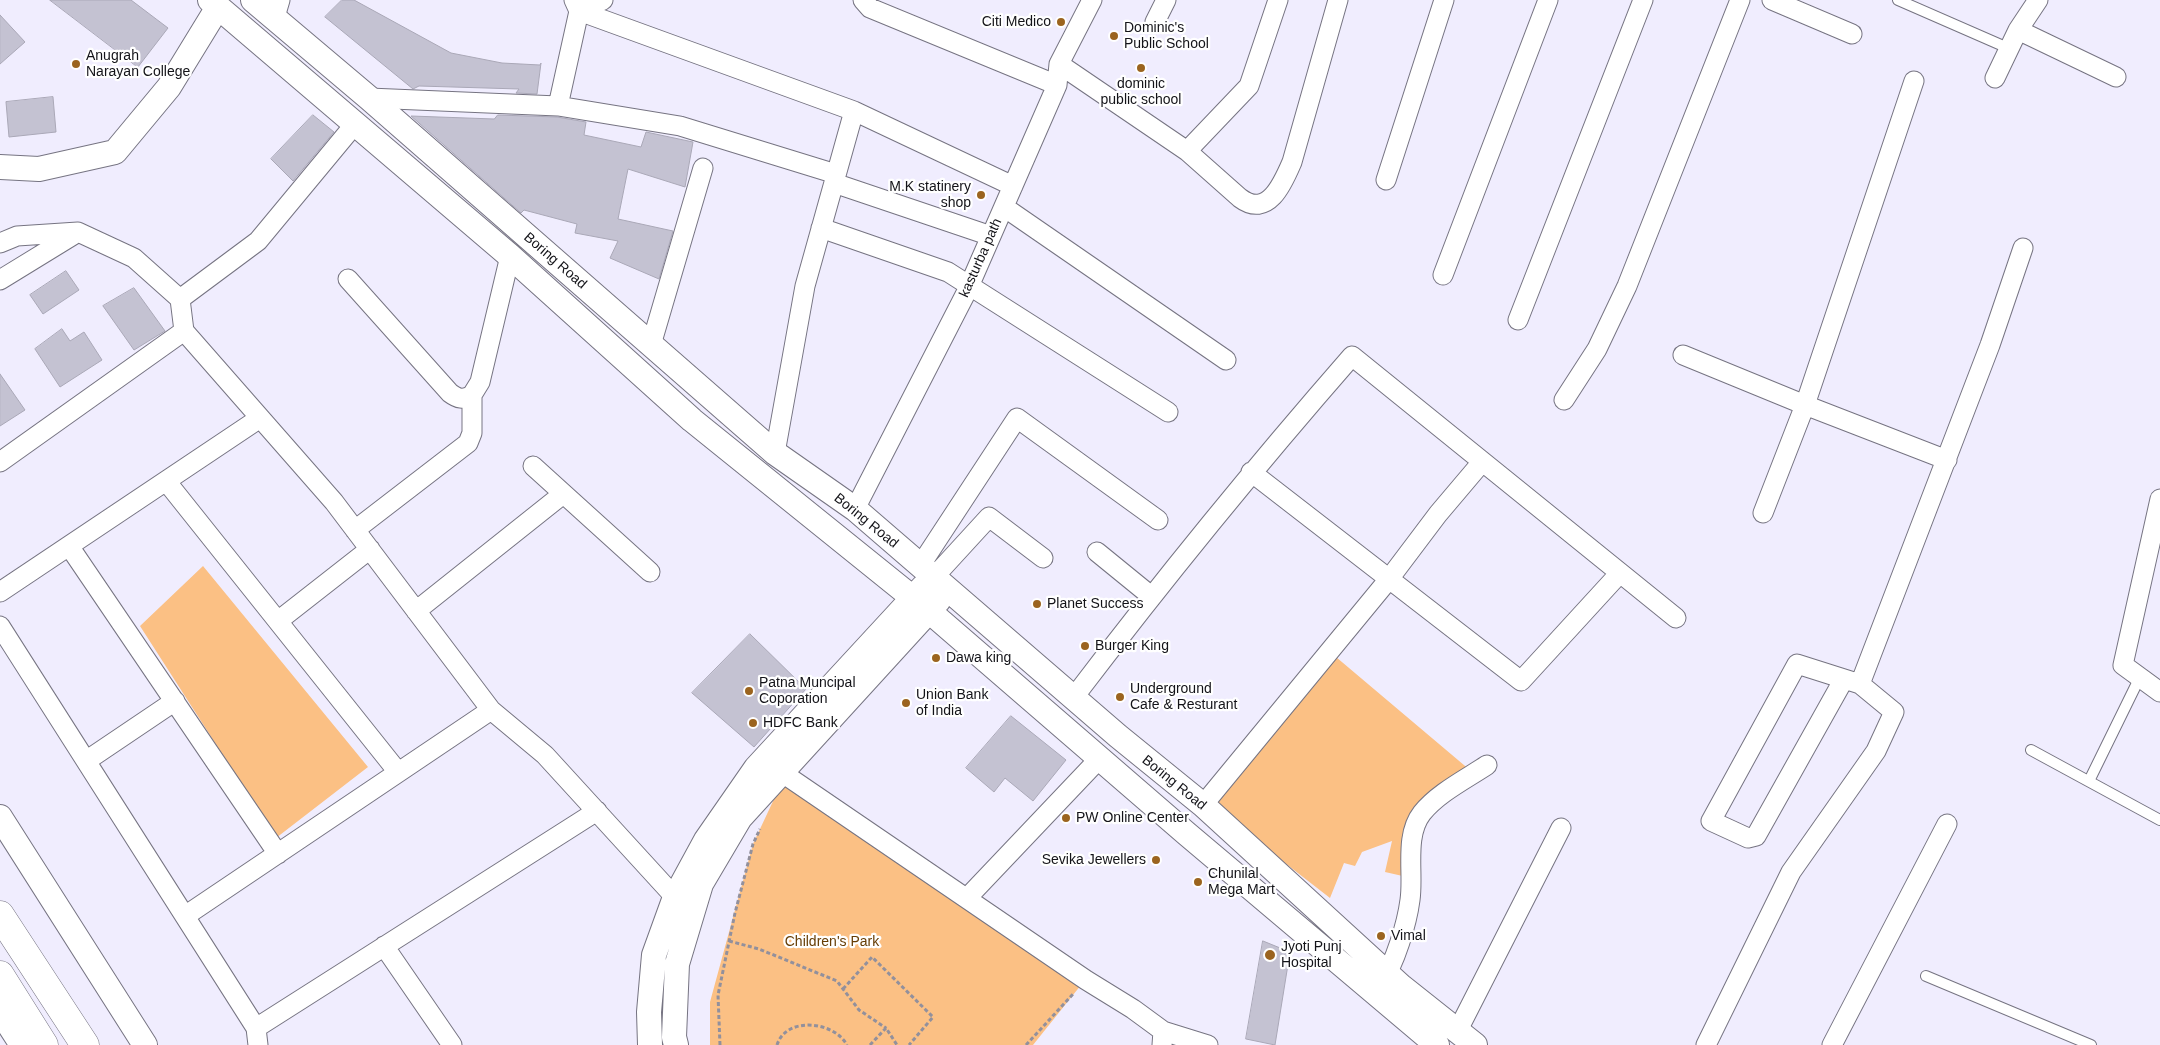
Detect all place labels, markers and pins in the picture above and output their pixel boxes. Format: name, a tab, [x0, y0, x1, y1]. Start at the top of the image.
place label: Citi Medico	[982, 14, 1051, 30]
marker: Citi Medico	[1055, 16, 1067, 28]
place label: Dominic's Public School	[1124, 20, 1209, 52]
marker: Dominic's Public School	[1108, 30, 1120, 42]
place label: Anugrah Narayan College	[86, 48, 190, 80]
marker: Anugrah Narayan College	[70, 58, 82, 70]
marker: dominic public school	[1135, 62, 1147, 74]
place label: dominic public school	[1101, 76, 1181, 108]
place label: M.K statinery shop	[889, 179, 971, 212]
marker: M.K statinery shop	[975, 189, 987, 201]
place label: Planet Success	[1047, 596, 1143, 612]
marker: Planet Success	[1031, 598, 1043, 610]
place label: Burger King	[1095, 638, 1169, 654]
marker: Burger King	[1079, 640, 1091, 652]
place label: Dawa king	[946, 650, 1011, 666]
marker: Dawa king	[930, 652, 942, 664]
place label: Patna Muncipal Coporation	[759, 675, 856, 708]
place label: Underground Cafe & Resturant	[1130, 681, 1237, 714]
marker: Patna Muncipal Coporation	[743, 685, 755, 697]
place label: Union Bank of India	[916, 687, 988, 720]
marker: Underground Cafe & Resturant	[1114, 691, 1126, 703]
marker: Union Bank of India	[900, 697, 912, 709]
place label: HDFC Bank	[763, 715, 838, 731]
marker: HDFC Bank	[747, 717, 759, 729]
place label: PW Online Center	[1076, 810, 1189, 826]
marker: PW Online Center	[1060, 812, 1072, 824]
place label: Sevika Jewellers	[1042, 852, 1146, 868]
marker: Sevika Jewellers	[1150, 854, 1162, 866]
place label: Chunilal Mega Mart	[1208, 866, 1275, 899]
marker: Chunilal Mega Mart	[1192, 876, 1204, 888]
place label: Vimal	[1391, 928, 1426, 944]
marker: Vimal	[1375, 930, 1387, 942]
place label: Jyoti Punj Hospital	[1281, 939, 1342, 972]
marker: Jyoti Punj Hospital	[1263, 948, 1277, 962]

